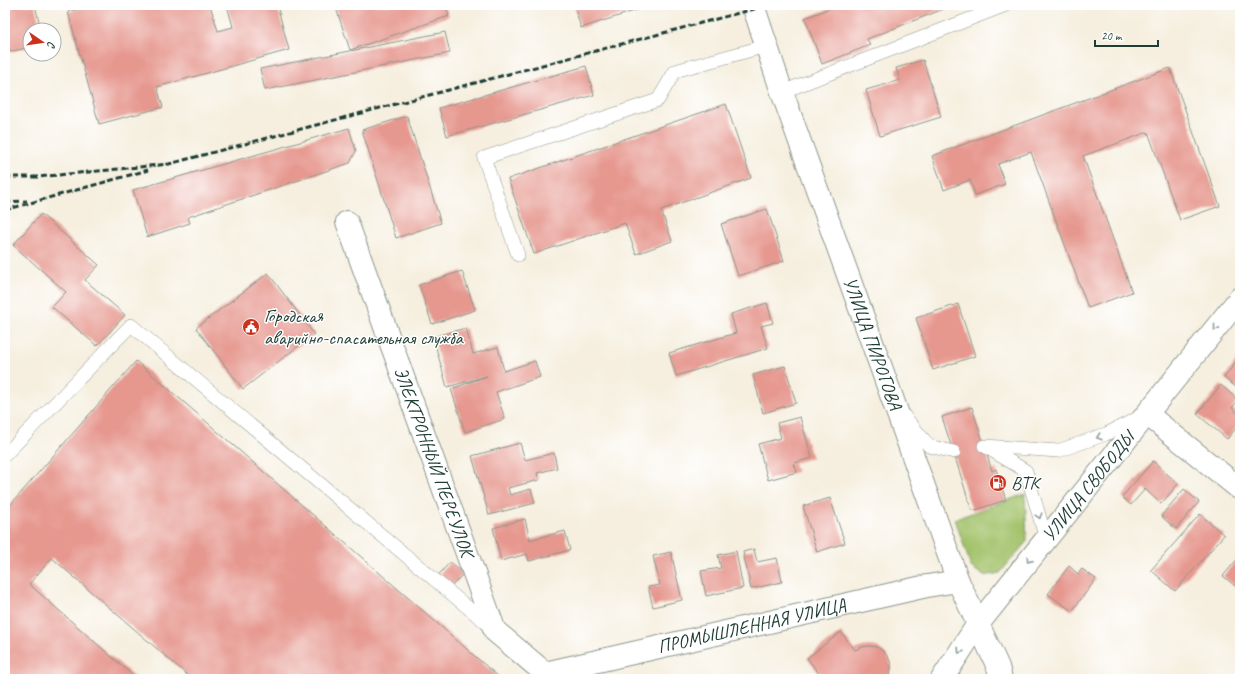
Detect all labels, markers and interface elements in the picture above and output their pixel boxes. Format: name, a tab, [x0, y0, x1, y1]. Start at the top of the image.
north arrow	[22, 22, 62, 62]
scale bar	[1095, 22, 1158, 48]
text: 20 m	[1101, 28, 1123, 44]
text: С	[44, 40, 59, 50]
street label: УЛИЦА ПИРОГОВА	[838, 274, 908, 414]
place label: Городская аварийно-спасательная служба	[264, 304, 464, 350]
public building icon: Городская аварийно-спасательная служба	[241, 317, 261, 337]
one-way arrow	[1213, 323, 1220, 330]
street label: ЭЛЕКТРОННЫЙ ПЕРЕУЛОК	[388, 364, 480, 563]
street label: УЛИЦА СВОБОДЫ	[1037, 424, 1142, 546]
one-way arrow	[1096, 432, 1103, 441]
place label: ВТК	[1011, 471, 1042, 495]
fuel station icon: ВТК	[988, 473, 1008, 493]
one-way arrow	[1034, 512, 1043, 519]
one-way arrow	[1026, 556, 1033, 563]
street label: ПРОМЫШЛЕННАЯ УЛИЦА	[655, 593, 849, 659]
one-way arrow	[957, 647, 964, 654]

